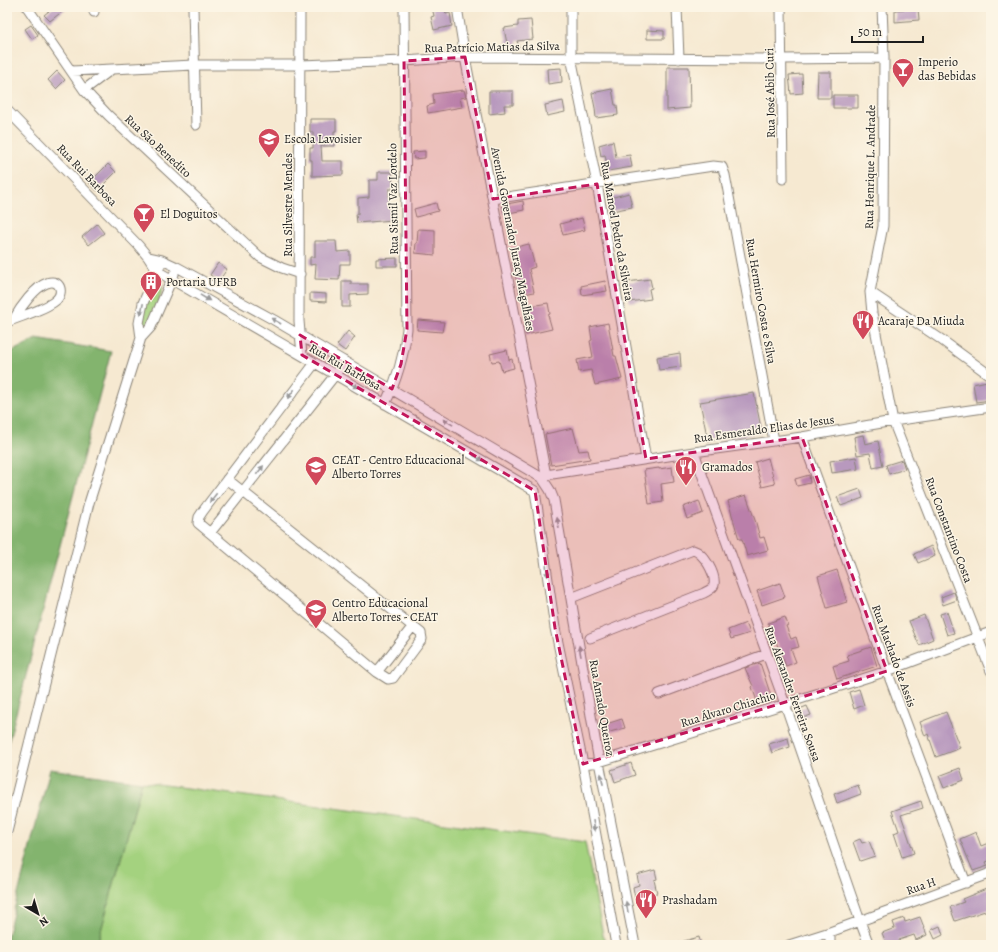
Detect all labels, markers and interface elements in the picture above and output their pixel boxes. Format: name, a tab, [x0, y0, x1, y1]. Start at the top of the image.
scale bar	[852, 18, 923, 44]
text: 50 m	[858, 24, 882, 40]
street label: Rua Patrício Matias da Silva	[424, 38, 560, 56]
street label: Rua José Abib Curi	[761, 48, 779, 138]
place label: Imperio das Bebidas	[918, 54, 976, 84]
bar icon: Imperio das Bebidas	[890, 56, 916, 89]
street label: Rua Henrique L. Andrade	[861, 105, 879, 229]
street label: Rua São Benedito	[121, 111, 195, 181]
school or university icon: Escola Lavoisier	[256, 126, 282, 159]
place label: Escola Lavoisier	[284, 131, 362, 147]
street label: Rua Rui Barbosa	[53, 140, 121, 210]
street label: Rua Sismil Vaz Lordelo	[384, 143, 402, 255]
street label: Avenida Governador Juracy Magalhães	[487, 145, 539, 333]
street label: Rua Silvestre Mendes	[280, 153, 296, 257]
street label: Rua Manoel Pedro da Silveira	[597, 160, 637, 303]
bar icon: El Doguitos	[131, 201, 157, 234]
place label: El Doguitos	[160, 206, 218, 222]
street label: Rua Hermiro Costa e Silva	[742, 237, 780, 366]
building icon: Portaria UFRB	[138, 269, 164, 302]
place label: Portaria UFRB	[166, 274, 237, 290]
one-way arrow	[199, 295, 211, 302]
one-way arrow	[138, 303, 144, 315]
restaurant icon: Acaraje Da Miuda	[850, 308, 876, 341]
place label: Acaraje Da Miuda	[877, 313, 965, 329]
one-way arrow	[270, 317, 282, 324]
street label: Rua Rui Barbosa	[306, 340, 384, 394]
one-way arrow	[347, 382, 359, 389]
one-way arrow	[287, 389, 296, 400]
street label: Rua Esmeraldo Elias de Jesus	[693, 411, 836, 447]
one-way arrow	[442, 419, 454, 426]
place label: CEAT - Centro Educacional Alberto Torres	[331, 452, 465, 482]
school or university icon: CEAT - Centro Educacional Alberto Torres	[303, 454, 329, 487]
one-way arrow	[472, 454, 484, 461]
restaurant icon: Gramados	[673, 454, 699, 487]
place label: Gramados	[702, 459, 753, 475]
one-way arrow	[255, 464, 264, 475]
street label: Rua Constantino Costa	[921, 475, 977, 586]
one-way arrow	[209, 492, 217, 503]
one-way arrow	[555, 517, 561, 529]
one-way arrow	[544, 565, 550, 577]
place label: Centro Educacional Alberto Torres - CEAT	[331, 595, 438, 625]
school or university icon: Centro Educacional Alberto Torres - CEAT	[303, 597, 329, 630]
street label: Rua Machado de Assis	[868, 603, 920, 710]
street label: Rua Alexandre Ferreira Sousa	[761, 624, 825, 764]
one-way arrow	[577, 645, 583, 657]
street label: Rua Amado Queiroz	[586, 658, 618, 758]
street label: Rua Álvaro Chiachio	[679, 687, 777, 731]
one-way arrow	[567, 693, 573, 705]
one-way arrow	[599, 773, 605, 785]
one-way arrow	[592, 820, 598, 833]
street label: Rua H	[904, 873, 938, 899]
restaurant icon: Prashadam	[633, 887, 659, 920]
place label: Prashadam	[662, 892, 717, 908]
north arrow	[18, 894, 58, 934]
one-way arrow	[624, 901, 630, 913]
text: N	[36, 913, 52, 930]

